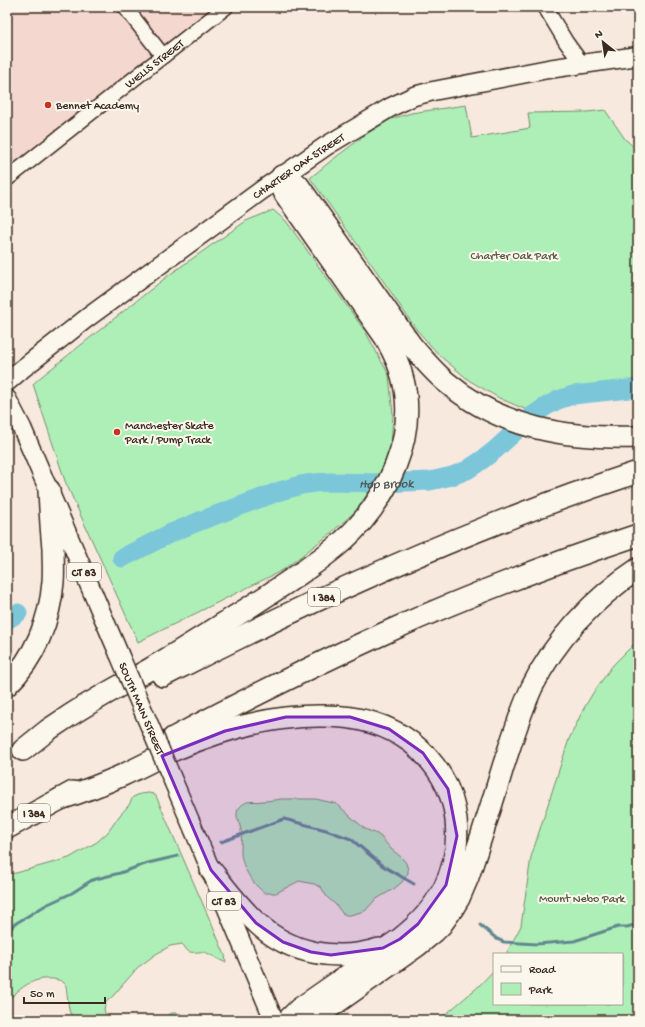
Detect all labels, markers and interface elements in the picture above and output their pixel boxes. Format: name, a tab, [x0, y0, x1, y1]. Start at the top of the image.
north arrow	[583, 22, 623, 62]
text: N	[593, 28, 605, 42]
street label: WELLS STREET	[123, 37, 188, 92]
marker: Bennet Academy	[43, 100, 53, 110]
place label: Bennet Academy	[55, 100, 139, 114]
street label: CHARTER OAK STREET	[251, 131, 349, 203]
park label: Charter Oak Park	[471, 250, 559, 264]
place label: Manchester Skate Park / Pump Track	[124, 420, 214, 448]
marker: Manchester Skate Park / Pump Track	[112, 427, 122, 437]
water label: Hop Brook	[359, 477, 415, 493]
road number: CT 83	[67, 563, 101, 581]
road number: I 384	[308, 588, 340, 606]
street label: SOUTH MAIN STREET	[114, 661, 167, 759]
road number: I 384	[18, 804, 50, 822]
road number: CT 83	[207, 892, 241, 910]
park label: Mount Nebo Park	[539, 893, 627, 907]
legend	[493, 953, 623, 1005]
text: Road	[529, 964, 556, 978]
scale bar	[24, 979, 105, 1005]
text: Park	[528, 984, 554, 998]
text: 50 m	[30, 988, 55, 1002]

